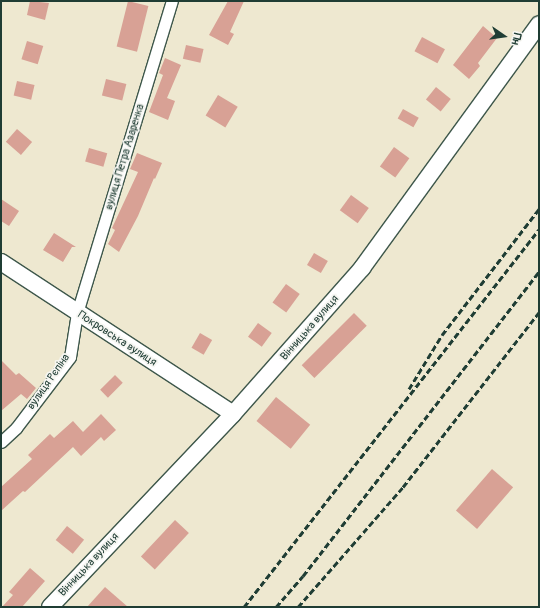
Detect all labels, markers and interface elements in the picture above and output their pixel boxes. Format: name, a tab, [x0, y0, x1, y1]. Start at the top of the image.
north arrow	[484, 16, 524, 56]
text: Пн	[508, 31, 524, 46]
street label: вулиця Петра Азаренка	[103, 103, 147, 211]
street label: Вінницька вулиця	[278, 293, 342, 363]
street label: Покровська вулиця	[75, 309, 159, 369]
street label: вулиця Рєпіна	[25, 352, 73, 412]
street label: Вінницька вулиця	[56, 530, 122, 600]

